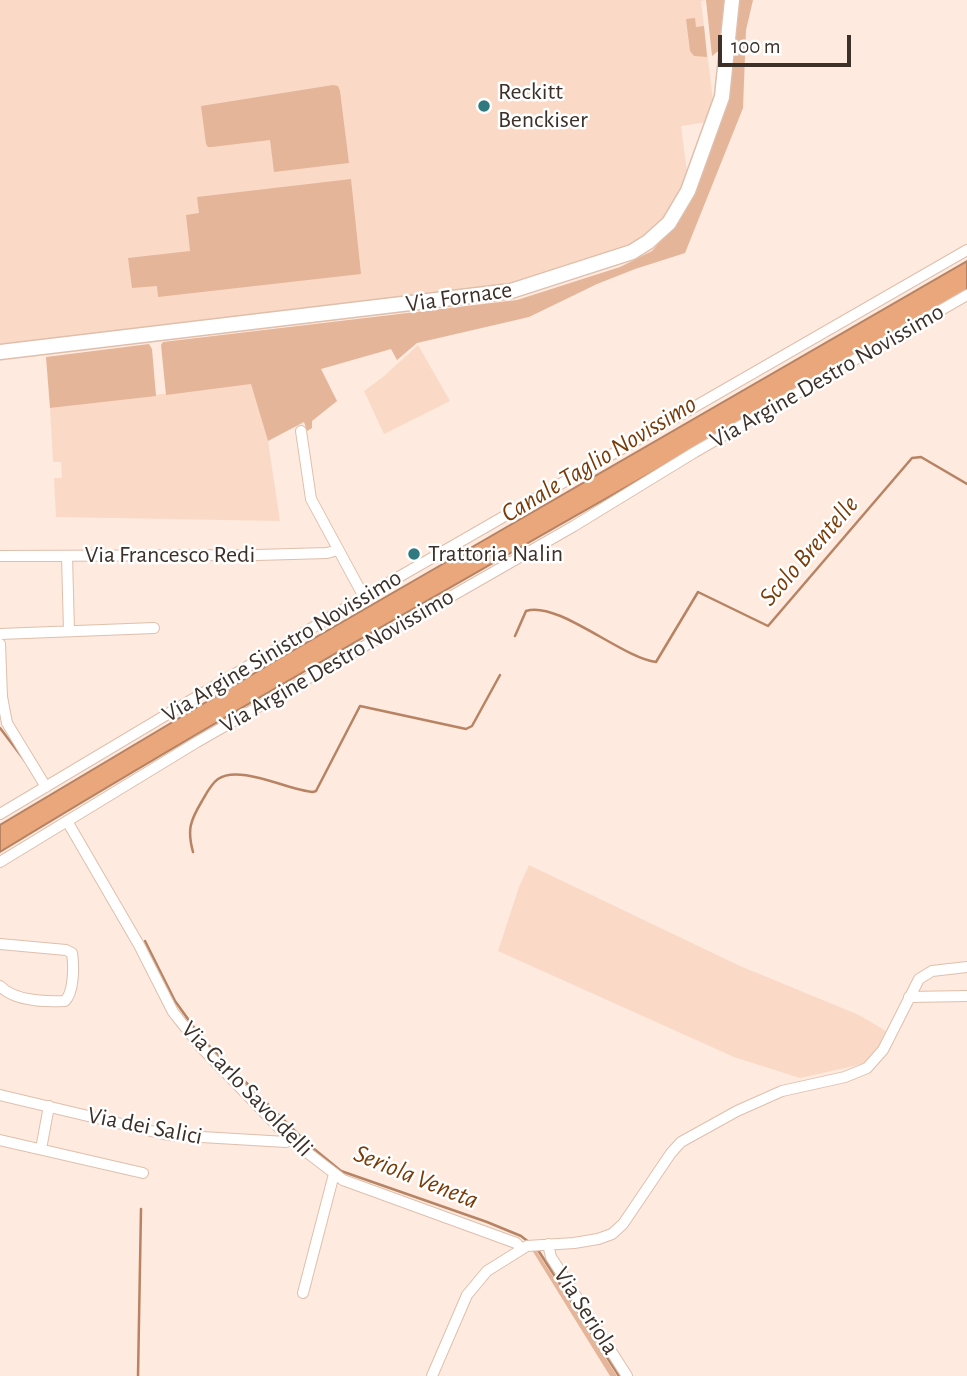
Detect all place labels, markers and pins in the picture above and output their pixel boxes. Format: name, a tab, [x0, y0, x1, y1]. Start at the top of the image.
place label: Reckitt Benckiser	[498, 78, 588, 134]
marker: Reckitt Benckiser	[476, 98, 492, 114]
place label: Trattoria Nalin	[428, 540, 563, 568]
marker: Trattoria Nalin	[406, 546, 422, 562]

